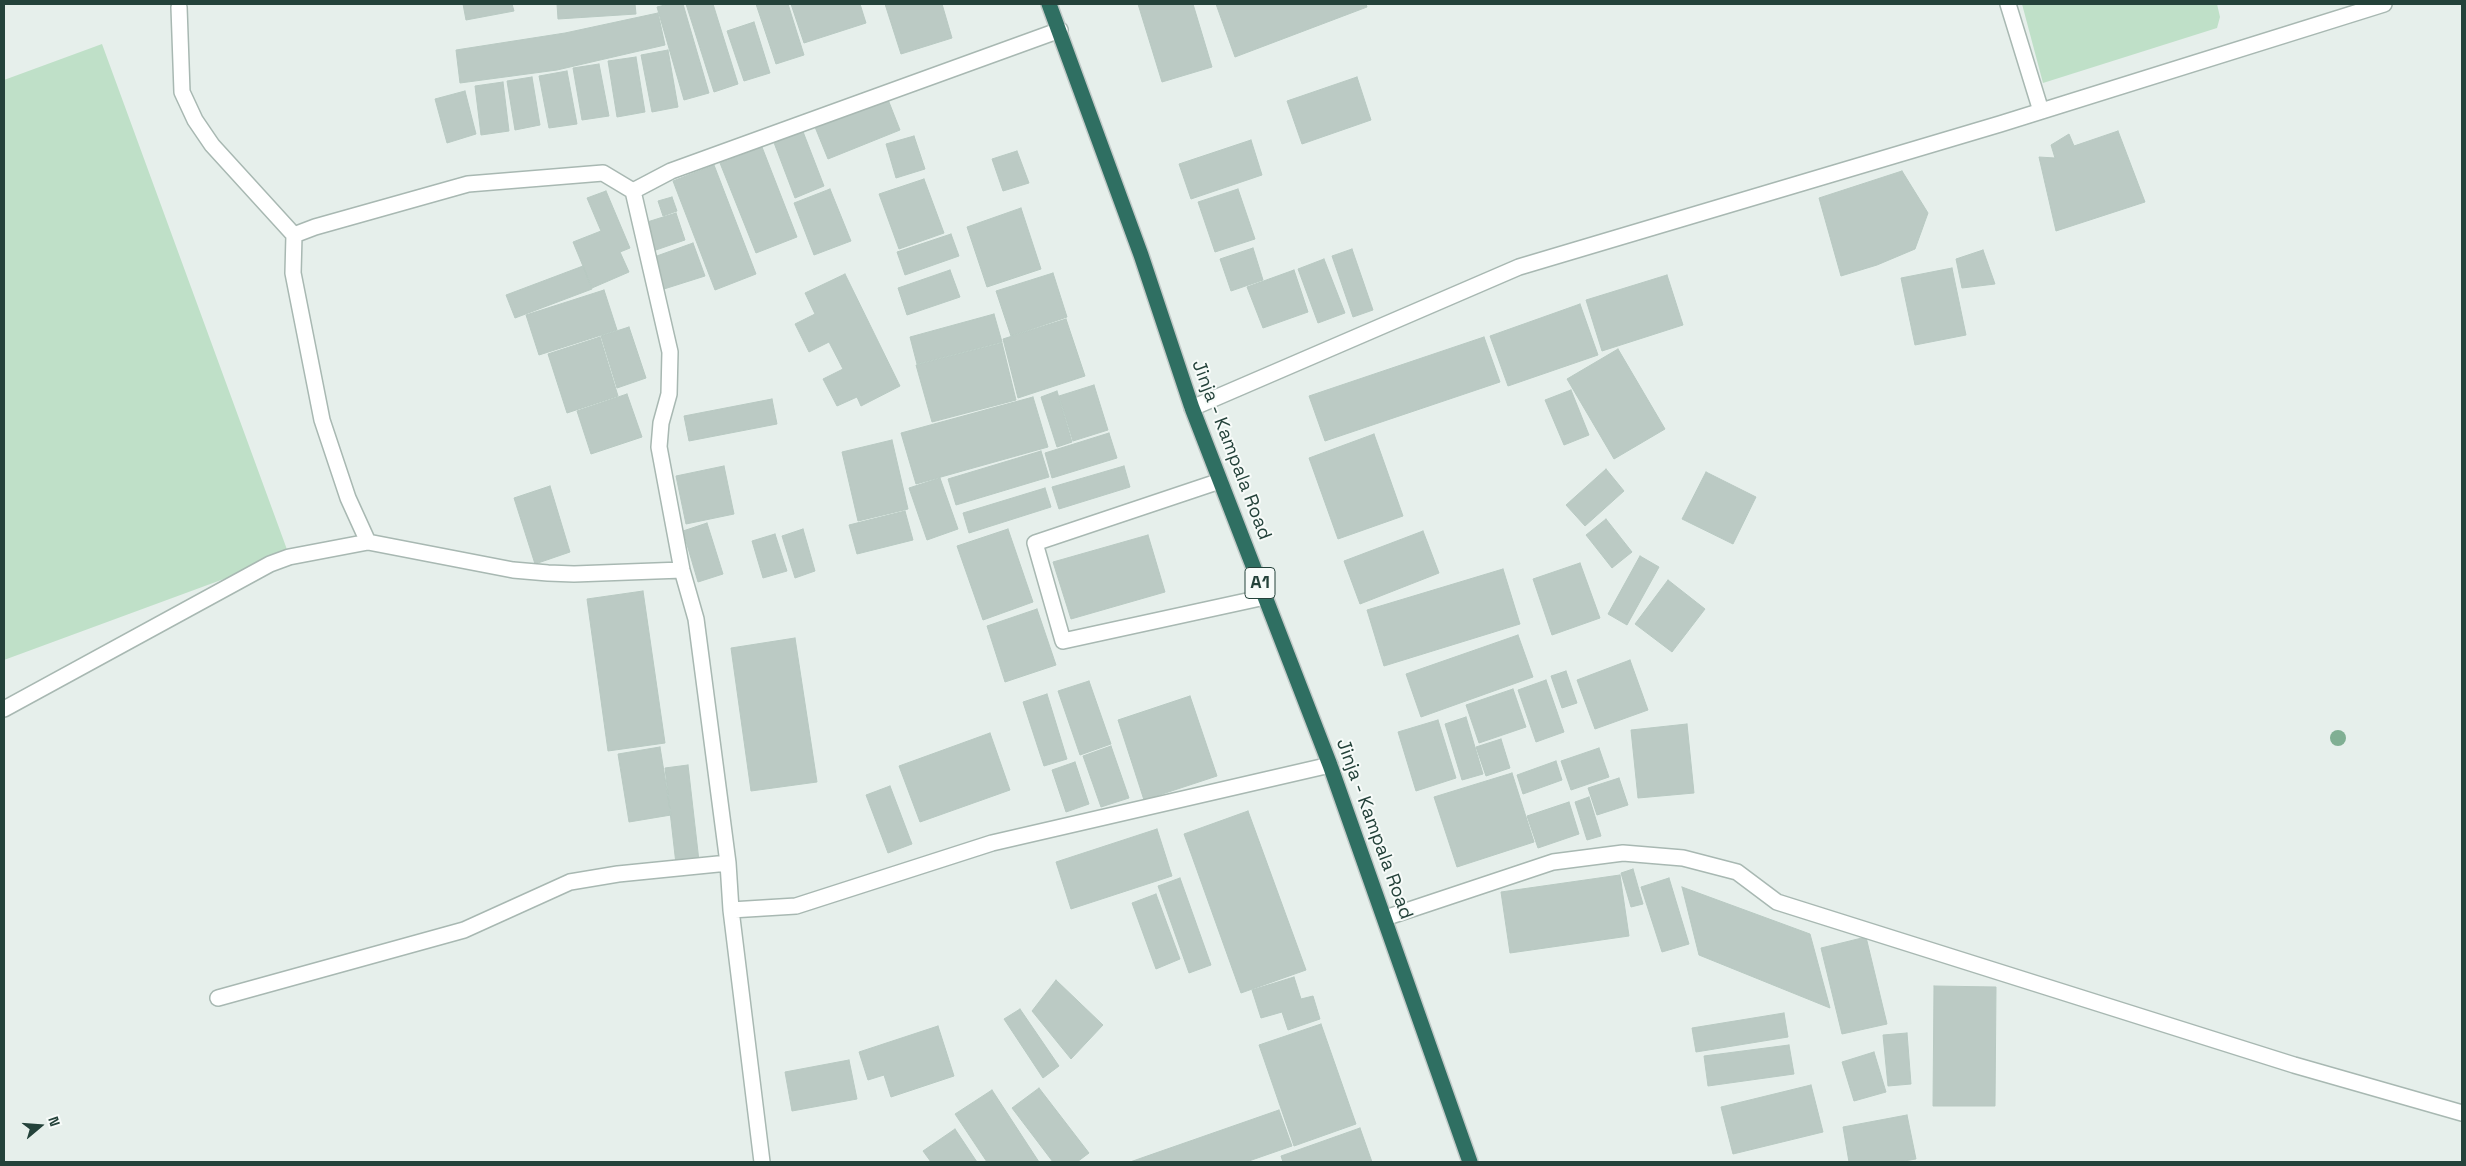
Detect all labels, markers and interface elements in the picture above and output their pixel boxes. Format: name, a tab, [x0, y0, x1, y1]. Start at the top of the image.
street label: Jinja - Kampala Road	[1186, 357, 1276, 543]
road number: A1	[1245, 568, 1275, 598]
street label: Jinja - Kampala Road	[1331, 735, 1417, 923]
north arrow	[15, 1101, 65, 1151]
text: N	[44, 1114, 64, 1129]

